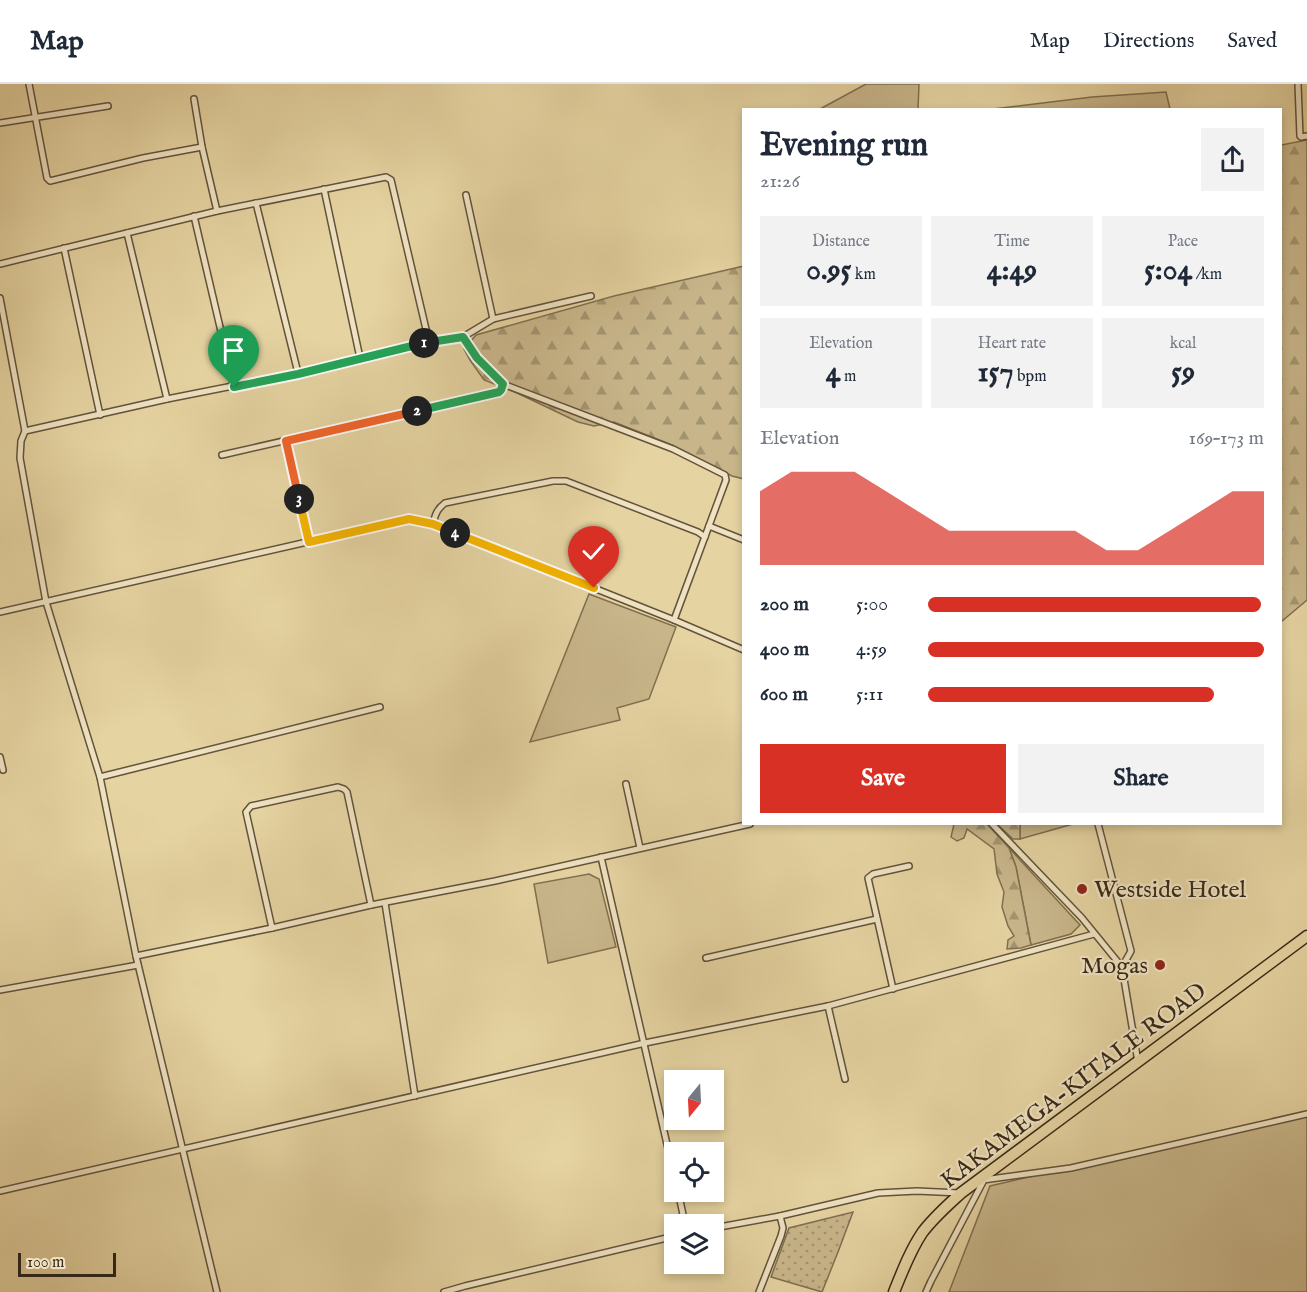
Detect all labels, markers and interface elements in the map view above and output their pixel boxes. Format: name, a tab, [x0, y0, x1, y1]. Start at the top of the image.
text: Map	[30, 24, 84, 59]
text: Map	[1030, 28, 1070, 55]
text: Directions	[1103, 28, 1194, 55]
text: Saved	[1227, 28, 1277, 55]
text: Evening run	[760, 125, 928, 167]
button: share	[1201, 128, 1264, 191]
text: 21:26	[760, 169, 800, 194]
text: Distance	[812, 232, 870, 252]
text: Time	[994, 232, 1030, 252]
text: Pace	[1168, 232, 1198, 252]
text: 0.95	[806, 252, 851, 290]
text: 4:49	[987, 252, 1037, 290]
text: 5:04	[1144, 252, 1192, 290]
text: km	[851, 265, 876, 285]
text: /km	[1192, 265, 1222, 285]
pin	[208, 325, 259, 387]
pin: 1	[409, 328, 439, 358]
text: 1	[421, 333, 427, 353]
icon: arrive	[217, 334, 250, 367]
text: Elevation	[809, 334, 873, 354]
text: Heart rate	[978, 334, 1046, 354]
text: kcal	[1170, 334, 1196, 354]
text: 4	[826, 354, 840, 392]
text: 157	[977, 354, 1014, 392]
text: 59	[1171, 354, 1195, 392]
text: m	[840, 367, 856, 387]
text: bpm	[1014, 367, 1047, 387]
pin: 2	[402, 396, 432, 426]
text: 2	[413, 401, 421, 421]
text: Elevation	[760, 426, 839, 451]
text: 169–173 m	[1189, 426, 1264, 451]
pin: 3	[284, 484, 314, 514]
text: 3	[296, 489, 302, 509]
pin: 4	[440, 518, 470, 548]
text: 4	[451, 523, 459, 543]
pin	[568, 526, 619, 588]
icon: check	[577, 535, 610, 568]
text: 200 m	[760, 592, 809, 617]
text: 5:00	[856, 592, 888, 617]
text: 400 m	[760, 637, 809, 662]
text: 4:59	[856, 637, 887, 662]
text: 600 m	[760, 682, 808, 707]
text: 5:11	[856, 682, 883, 707]
button: Save	[760, 744, 1006, 813]
button: Share	[1018, 744, 1264, 813]
place label: Westside Hotel	[1094, 875, 1247, 906]
marker: Westside Hotel	[1075, 882, 1089, 896]
place label: Mogas	[1081, 951, 1148, 982]
marker: Mogas	[1153, 958, 1167, 972]
street label: KAKAMEGA-KITALE ROAD	[935, 976, 1213, 1196]
north arrow	[664, 1070, 724, 1130]
map controls	[664, 1070, 724, 1274]
button: locate	[664, 1142, 724, 1202]
button: layers	[664, 1214, 724, 1274]
scale bar	[18, 1250, 116, 1278]
text: 100 m	[27, 1253, 64, 1273]

